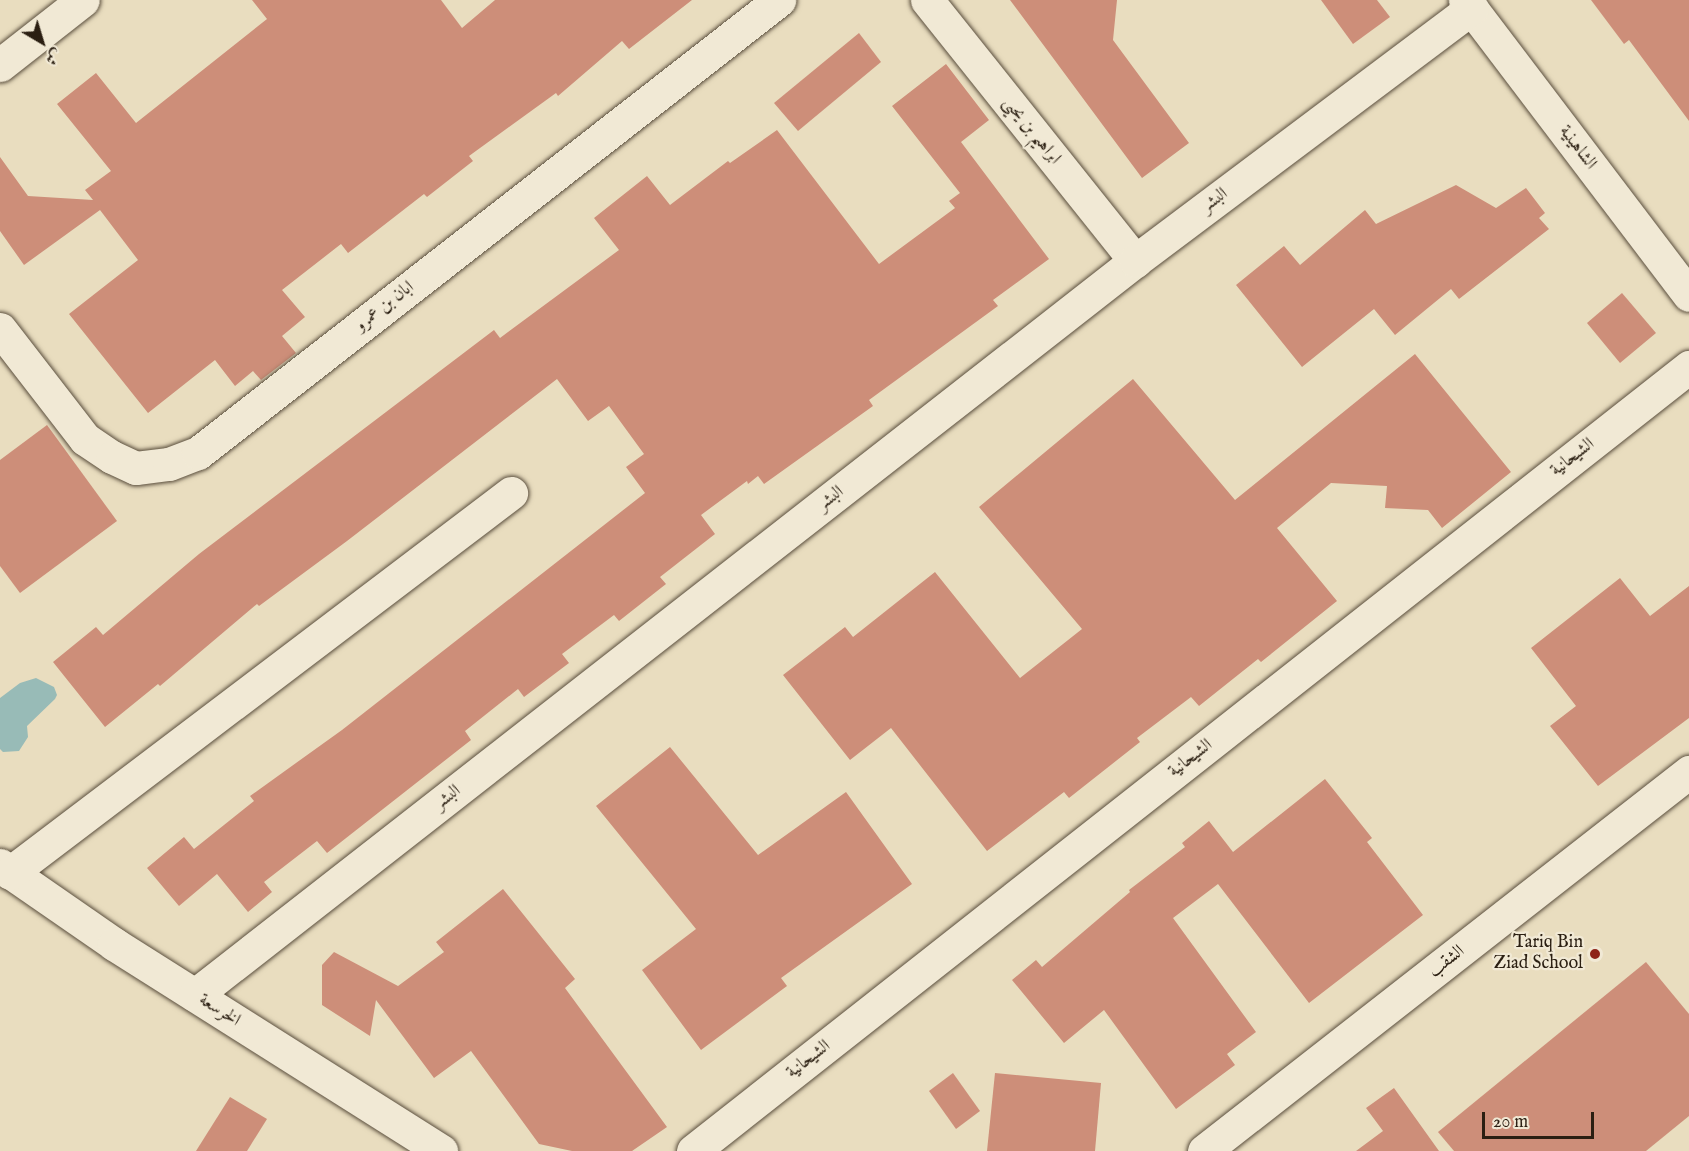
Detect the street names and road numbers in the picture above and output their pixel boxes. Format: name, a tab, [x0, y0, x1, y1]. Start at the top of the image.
street label: ابراهيم بن يحيى	[997, 93, 1065, 169]
street label: الشاهينية	[1553, 122, 1601, 174]
street label: البشر	[1197, 184, 1233, 218]
street label: ابان بن عمرو	[351, 277, 419, 337]
street label: الشيحانية	[1547, 434, 1599, 482]
street label: البشر	[813, 482, 849, 516]
street label: الشيحانية	[1165, 735, 1217, 783]
street label: البشر	[430, 781, 466, 815]
street label: الشقب	[1425, 941, 1469, 983]
street label: الخرسعة	[194, 990, 244, 1032]
street label: الشيحانية	[783, 1036, 835, 1084]

